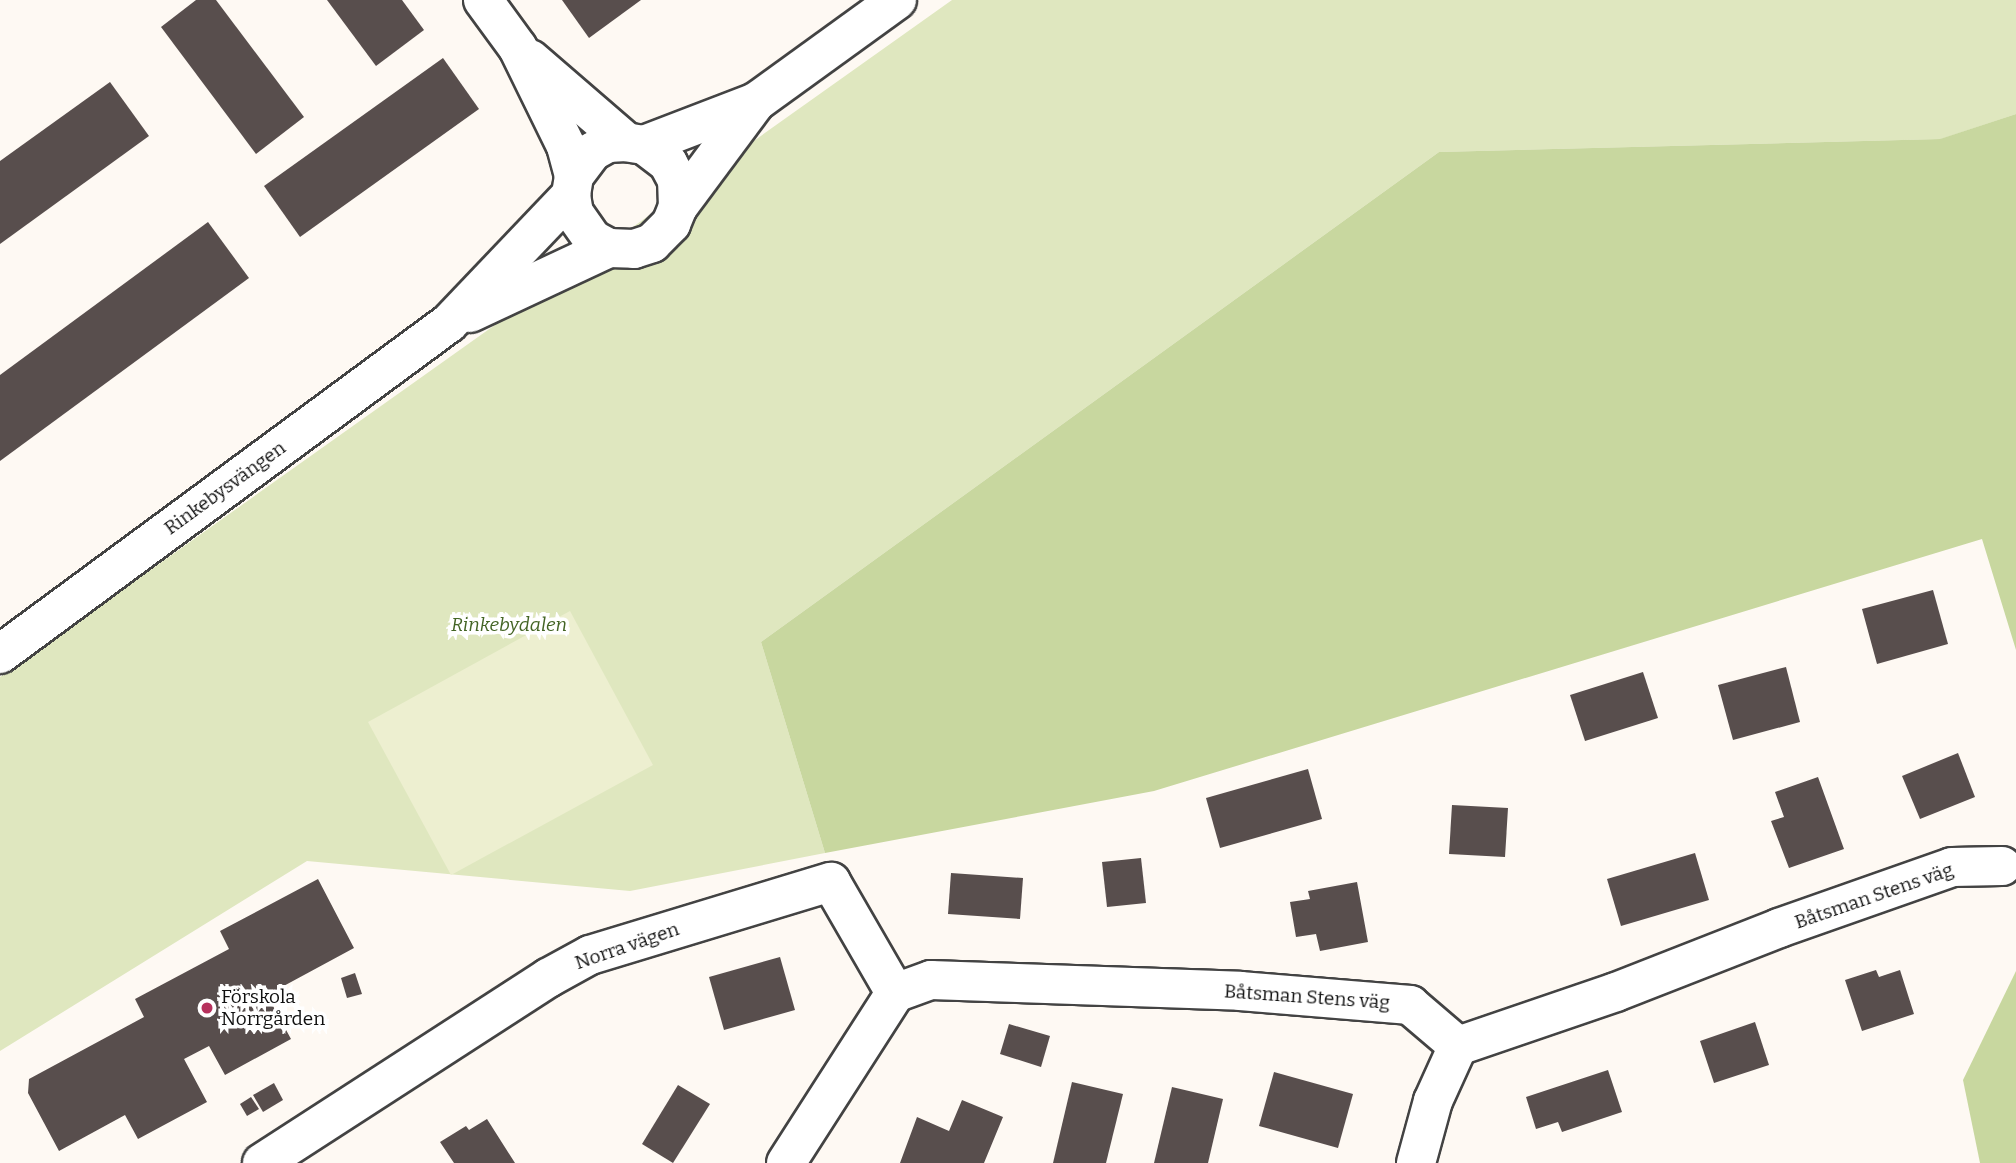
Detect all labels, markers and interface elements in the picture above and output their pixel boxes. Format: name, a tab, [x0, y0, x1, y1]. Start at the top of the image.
street label: Rinkebysvängen	[160, 436, 290, 540]
park label: Rinkebydalen	[451, 614, 567, 636]
street label: Båtsman Stens väg	[1792, 858, 1956, 934]
street label: Norra vägen	[572, 918, 682, 974]
street label: Båtsman Stens väg	[1223, 980, 1391, 1014]
place label: Förskola Norrgården	[221, 986, 325, 1030]
marker: Förskola Norrgården	[199, 1000, 215, 1016]

